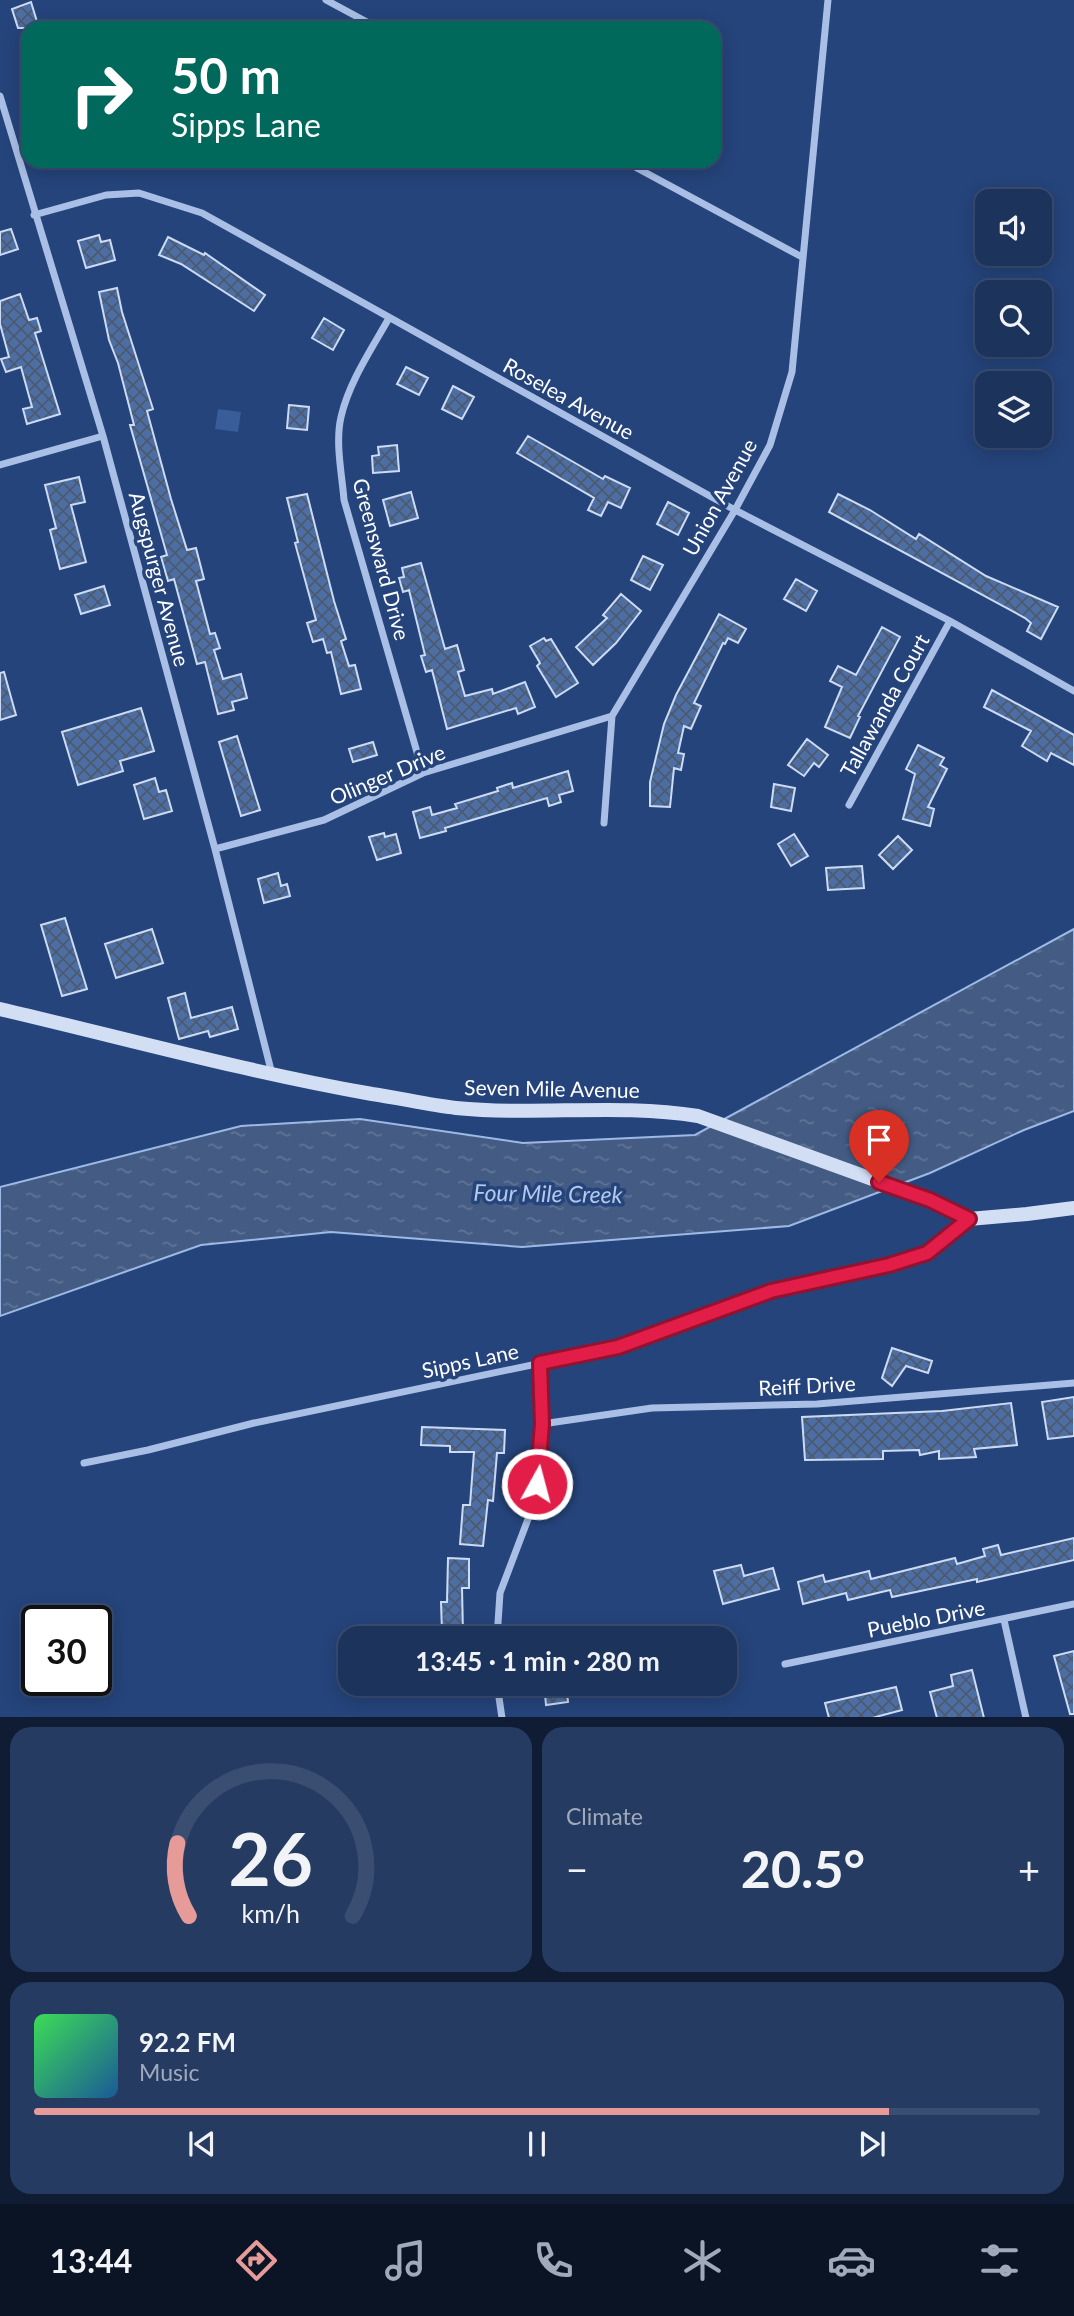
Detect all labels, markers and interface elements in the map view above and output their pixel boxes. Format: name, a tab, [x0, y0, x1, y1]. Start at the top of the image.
text: 50 m	[171, 46, 281, 104]
icon: right	[56, 49, 147, 140]
text: Sipps Lane	[171, 105, 321, 144]
map controls	[975, 189, 1052, 448]
button: sound	[975, 189, 1052, 266]
button: search	[975, 280, 1052, 357]
street label: Roselea Avenue	[499, 352, 639, 444]
button: layers	[975, 371, 1052, 448]
street label: Union Avenue	[677, 434, 761, 560]
street label: Greensward Drive	[348, 475, 416, 643]
street label: Augspurger Avenue	[125, 489, 195, 669]
street label: Tallawanda Court	[834, 629, 934, 781]
street label: Olinger Drive	[326, 739, 448, 809]
street label: Seven Mile Avenue	[464, 1074, 640, 1102]
pin	[849, 1110, 909, 1182]
icon: arrive	[860, 1121, 898, 1159]
water label: Four Mile Creek	[473, 1178, 624, 1208]
street label: Sipps Lane	[419, 1338, 521, 1382]
street label: Reiff Drive	[758, 1370, 856, 1400]
position arrow	[500, 1447, 574, 1521]
street label: Pueblo Drive	[865, 1594, 987, 1642]
speed limit sign: 30	[21, 1605, 112, 1696]
text: 13:45 · 1 min · 280 m	[415, 1645, 660, 1677]
text: Climate	[566, 1802, 643, 1830]
text: 26	[229, 1814, 313, 1902]
text: 20.5°	[741, 1837, 865, 1899]
text: −	[566, 1846, 588, 1892]
text: +	[1018, 1846, 1040, 1892]
text: km/h	[242, 1897, 300, 1927]
text: 92.2 FM	[139, 2026, 236, 2058]
text: Music	[139, 2058, 199, 2086]
icon: previous	[183, 2125, 221, 2163]
icon: pause	[518, 2125, 556, 2163]
icon: next	[853, 2125, 891, 2163]
icon: directions	[232, 2236, 281, 2285]
icon: music	[381, 2236, 430, 2285]
icon: phone	[529, 2236, 578, 2285]
icon: climate	[678, 2236, 727, 2285]
icon: car	[827, 2236, 876, 2285]
icon: filters	[975, 2236, 1024, 2285]
text: 13:44	[50, 2241, 132, 2280]

